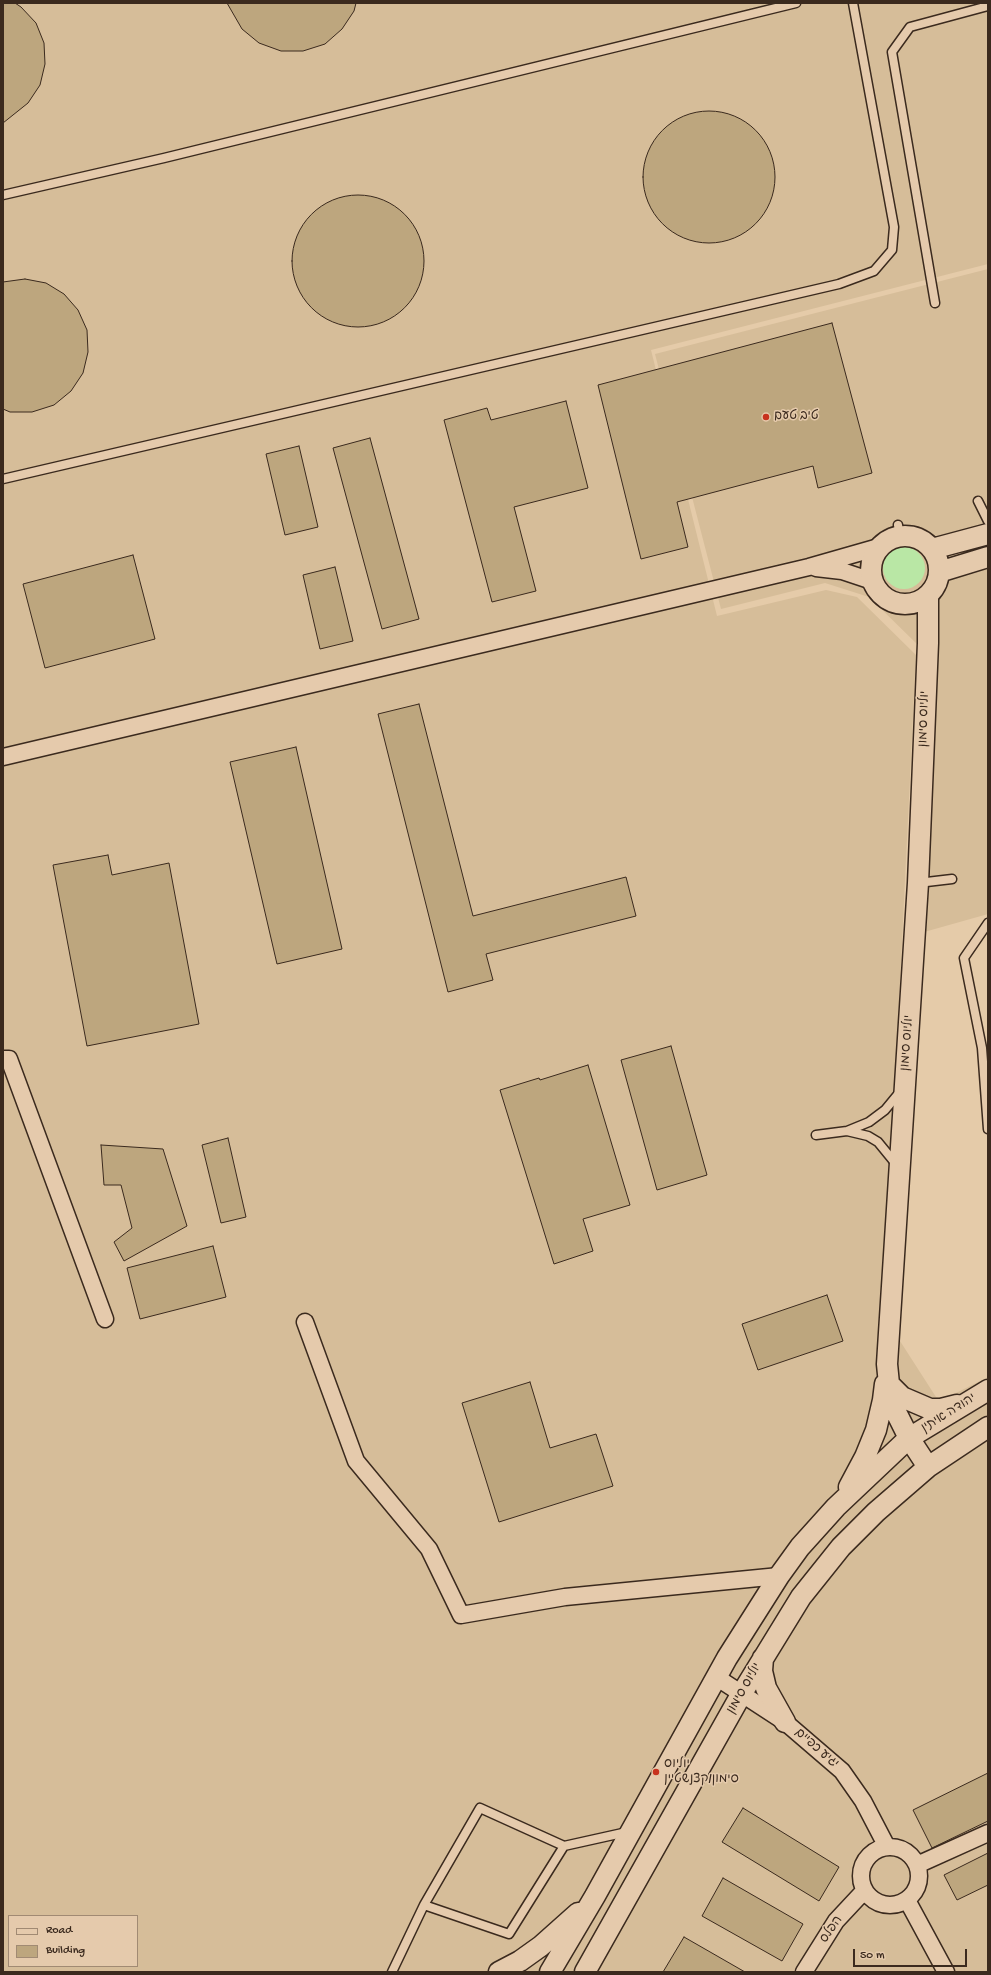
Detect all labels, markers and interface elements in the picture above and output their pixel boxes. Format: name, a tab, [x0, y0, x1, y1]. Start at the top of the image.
place label: טיב טעם	[774, 409, 819, 425]
marker: טיב טעם	[761, 412, 771, 422]
street label: יוליוס סימון	[916, 691, 934, 747]
street label: יוליוס סימון	[898, 1014, 918, 1072]
street label: יהודה איתין	[919, 1391, 979, 1437]
street label: יוליוס סימון	[724, 1661, 766, 1717]
street label: יגיע כפיים	[791, 1726, 841, 1772]
place label: יוליוס סימון/קצנשטיין	[664, 1757, 739, 1788]
marker: יוליוס סימון/קצנשטיין	[651, 1767, 661, 1777]
street label: הפלס	[817, 1914, 847, 1946]
legend	[8, 1915, 138, 1967]
text: Road	[46, 1924, 72, 1938]
scale bar	[855, 1941, 969, 1967]
text: Building	[46, 1944, 85, 1958]
text: 50 m	[860, 1949, 885, 1963]

